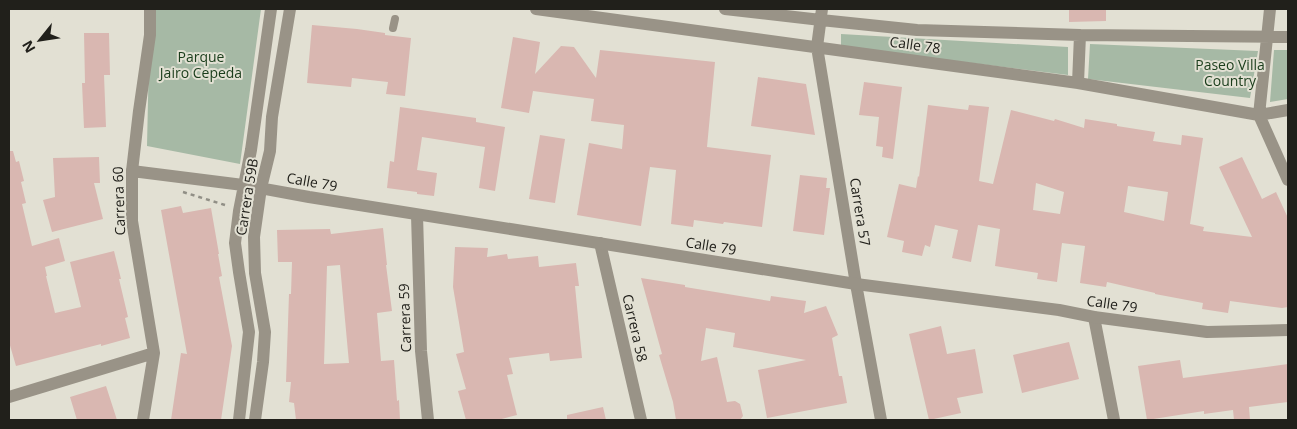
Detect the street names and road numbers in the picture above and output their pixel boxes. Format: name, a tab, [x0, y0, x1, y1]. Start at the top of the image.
street label: Calle 78	[888, 32, 942, 57]
street label: Carrera 59B	[231, 157, 262, 237]
street label: Carrera 60	[108, 166, 129, 236]
street label: Calle 79	[285, 168, 339, 195]
street label: Carrera 57	[846, 176, 875, 248]
street label: Calle 79	[684, 232, 738, 259]
street label: Carrera 59	[394, 283, 415, 353]
street label: Calle 79	[1085, 291, 1139, 316]
street label: Carrera 58	[618, 292, 653, 364]

